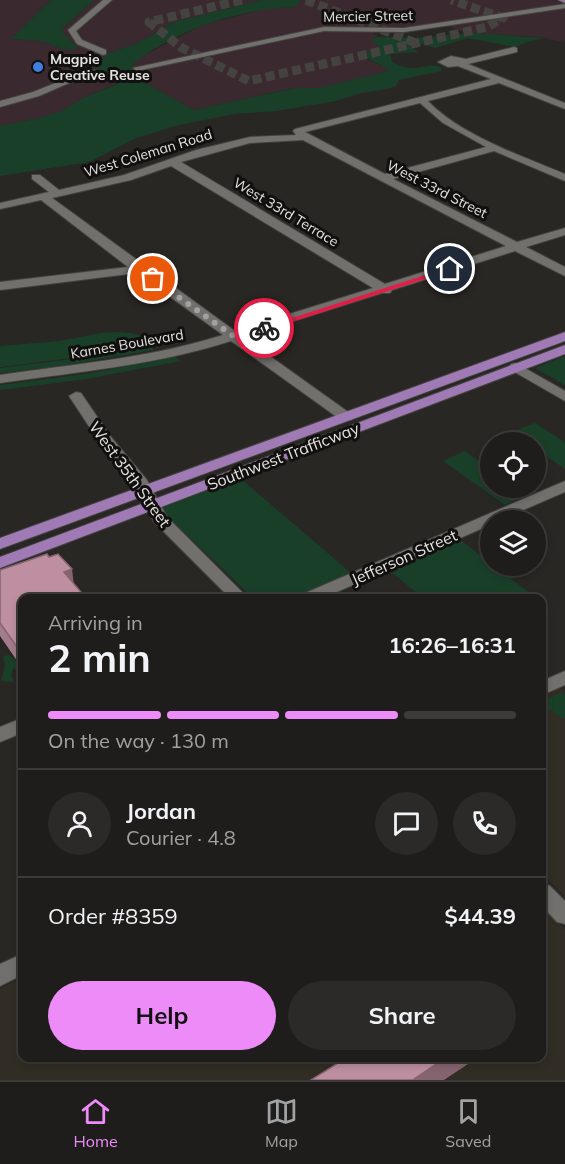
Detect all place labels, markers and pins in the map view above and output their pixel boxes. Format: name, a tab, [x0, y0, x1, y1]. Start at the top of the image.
place label: Magpie Creative Reuse	[50, 50, 150, 84]
marker: Magpie Creative Reuse	[31, 60, 45, 74]
pin	[424, 243, 475, 294]
pin	[127, 253, 178, 304]

